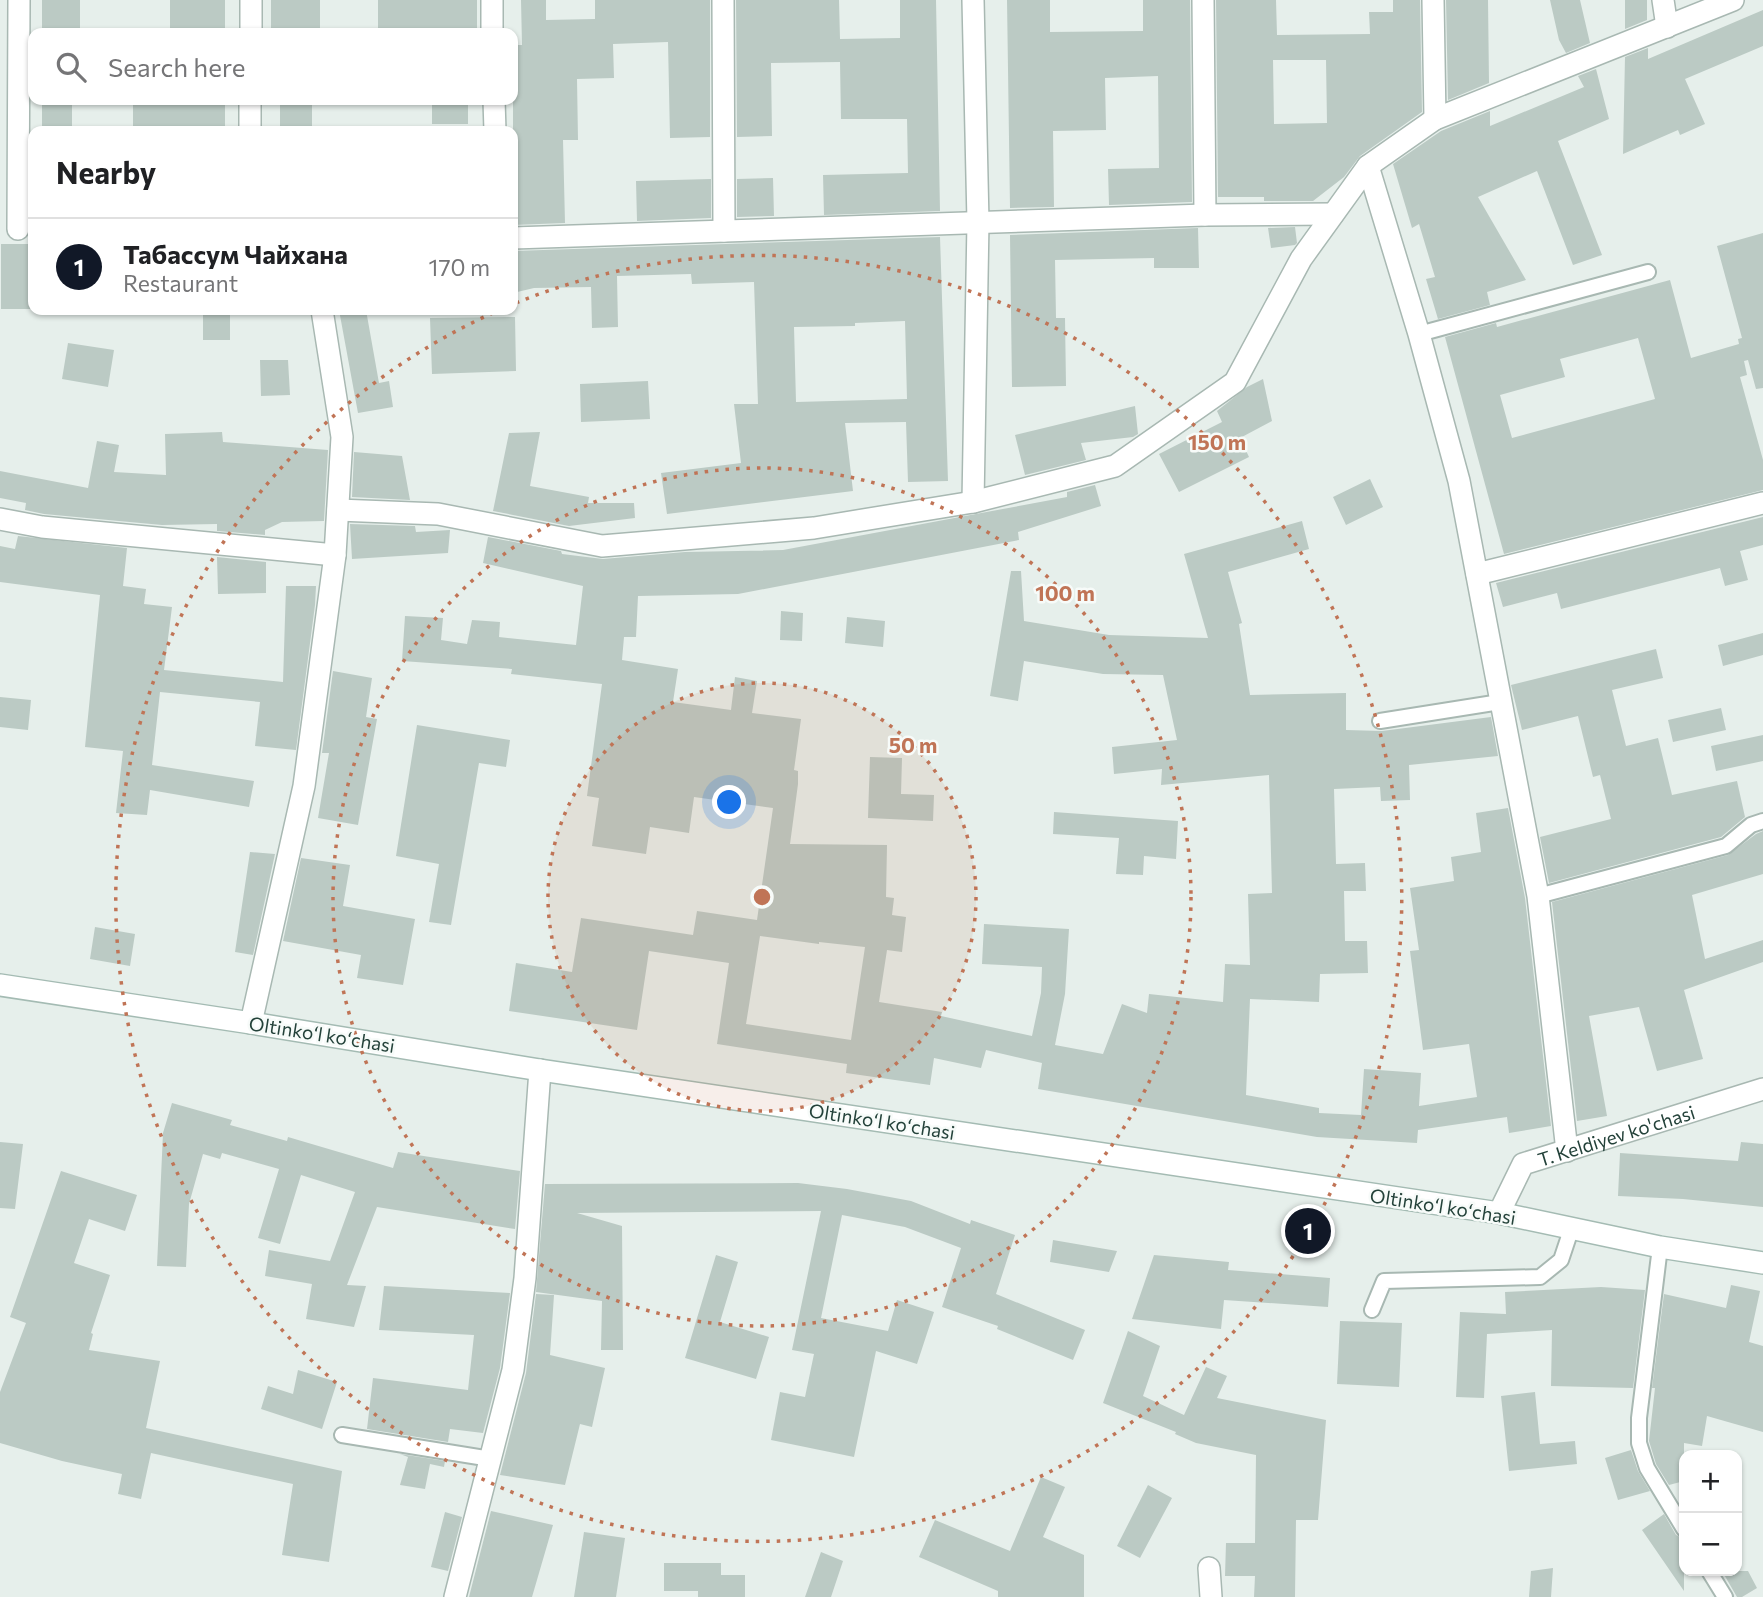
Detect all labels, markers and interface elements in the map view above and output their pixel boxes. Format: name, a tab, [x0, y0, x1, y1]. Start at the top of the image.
search box	[28, 28, 518, 105]
icon: search	[52, 48, 90, 86]
text: Search here	[108, 51, 246, 82]
text: Nearby	[56, 153, 156, 190]
text: Табассум Чайхана	[123, 238, 348, 269]
text: 1	[74, 253, 84, 281]
text: 170 m	[429, 253, 490, 281]
text: Restaurant	[123, 269, 238, 297]
text: 150 m	[1188, 429, 1246, 454]
text: 100 m	[1035, 580, 1095, 605]
text: 50 m	[889, 732, 937, 757]
your location	[712, 785, 746, 819]
centre of rings	[750, 885, 774, 909]
street label: Oltinkoʻl koʻchasi	[247, 1011, 397, 1057]
street label: Oltinkoʻl koʻchasi	[807, 1098, 957, 1144]
street label: T. Keldiyev ko'chasi	[1535, 1100, 1697, 1170]
street label: Oltinkoʻl koʻchasi	[1368, 1183, 1518, 1229]
pin: 1	[1285, 1205, 1331, 1257]
map controls	[1679, 1450, 1742, 1576]
button: +	[1679, 1450, 1742, 1513]
button: −	[1679, 1513, 1742, 1576]

